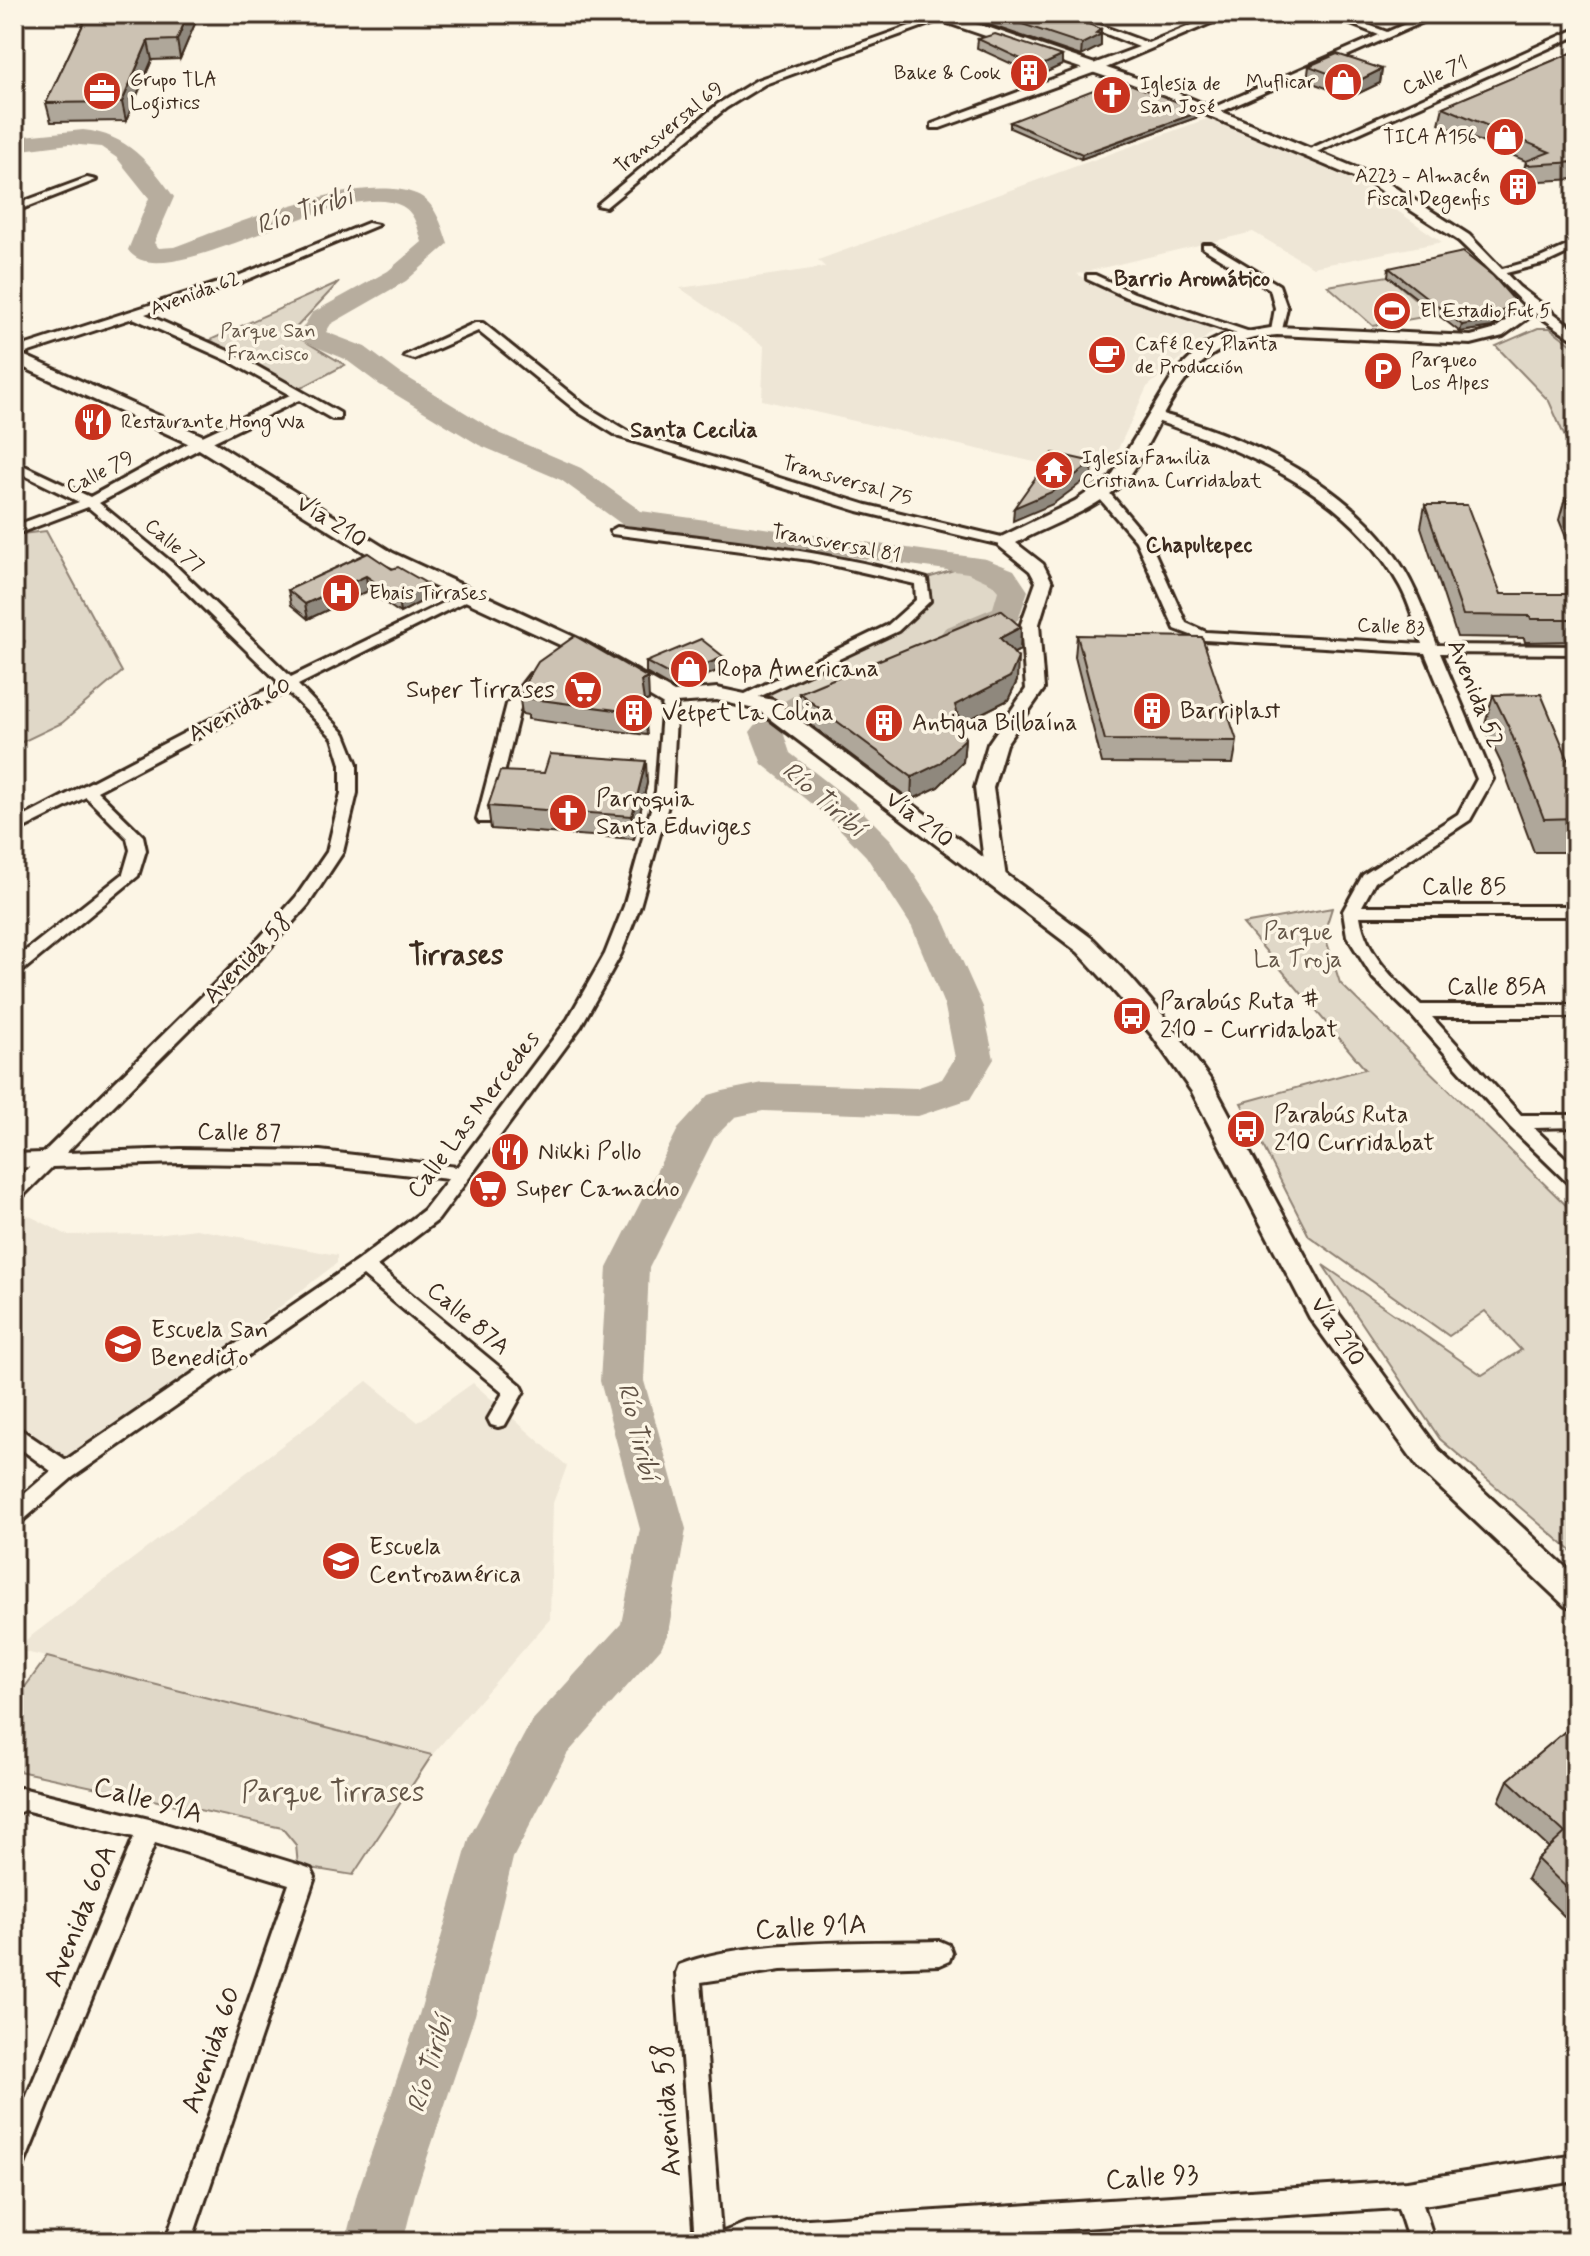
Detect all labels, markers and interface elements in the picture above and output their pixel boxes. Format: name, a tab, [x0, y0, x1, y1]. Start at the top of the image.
street label: Calle 71	[1398, 50, 1472, 102]
building icon: Bake & Cook	[1008, 52, 1050, 94]
place label: Bake & Cook	[894, 60, 1001, 87]
shop icon: Muflicar	[1322, 61, 1364, 103]
place label: Grupo TLA Logistics	[130, 67, 217, 119]
place label: Muflicar	[1246, 69, 1316, 96]
office icon: Grupo TLA Logistics	[81, 70, 123, 112]
place label: Iglesia de San José	[1140, 71, 1221, 121]
church icon: Iglesia de San José	[1091, 74, 1133, 116]
street label: Transversal 69	[609, 76, 729, 180]
shop icon: TICA A156	[1484, 116, 1526, 158]
place label: TICA A156	[1383, 124, 1477, 151]
place label: A223 - Almacén Fiscal Degenfis	[1355, 163, 1490, 214]
building icon: A223 - Almacén Fiscal Degenfis	[1497, 166, 1539, 208]
water label: Río Tiribí	[252, 179, 361, 244]
street label: Avenida 62	[147, 265, 243, 323]
district label: Barrio Aromático	[1114, 266, 1270, 294]
sports icon: El Estadio Fut 5	[1371, 290, 1413, 332]
place label: El Estadio Fut 5	[1420, 298, 1551, 325]
park label: Parque San Francisco	[220, 318, 316, 368]
place label: Café Rey Planta de Producción	[1135, 331, 1278, 381]
cafe icon: Café Rey Planta de Producción	[1086, 334, 1128, 376]
place label: Parqueo Los Alpes	[1411, 347, 1489, 397]
parking icon: Parqueo Los Alpes	[1362, 350, 1404, 392]
restaurant icon: Restaurante Hong Wa	[72, 401, 114, 443]
place label: Restaurante Hong Wa	[121, 409, 305, 437]
district label: Santa Cecilia	[630, 417, 758, 445]
street label: Calle 79	[62, 445, 138, 501]
place label: Iglesia Familia Cristiana Curridabat	[1082, 445, 1262, 495]
temple icon: Iglesia Familia Cristiana Curridabat	[1033, 449, 1075, 491]
street label: Transversal 75	[779, 450, 915, 512]
street label: Vía 210	[290, 488, 372, 556]
street label: Calle 77	[138, 513, 210, 579]
street label: Transversal 81	[769, 518, 903, 570]
district label: Chapultepec	[1146, 532, 1252, 560]
hospital icon: Ebais Tirrases	[320, 572, 362, 614]
place label: Ebais Tirrases	[369, 580, 487, 607]
street label: Calle 83	[1356, 612, 1426, 642]
street label: Avenida 52	[1439, 635, 1511, 753]
shop icon: Ropa Americana	[668, 648, 710, 690]
place label: Ropa Americana	[717, 654, 879, 685]
supermarket icon: Super Tirrases	[562, 669, 604, 711]
street label: Avenida 60	[183, 670, 297, 750]
place label: Super Tirrases	[406, 675, 555, 706]
building icon: Barriplast	[1131, 690, 1173, 732]
building icon: Vetpet La Colina	[613, 692, 655, 734]
place label: Barriplast	[1180, 696, 1281, 727]
place label: Vetpet La Colina	[662, 698, 834, 729]
building icon: Antigua Bilbaína	[863, 702, 905, 744]
place label: Antigua Bilbaína	[912, 708, 1077, 739]
water label: Río Tiribí	[774, 754, 874, 848]
place label: Parroquia Santa Eduviges	[596, 784, 752, 845]
street label: Vía 210	[879, 784, 959, 856]
church icon: Parroquia Santa Eduviges	[547, 792, 589, 834]
street label: Calle 85	[1422, 872, 1506, 903]
street label: Avenida 58	[197, 907, 299, 1011]
park label: Parque La Troja	[1254, 917, 1342, 976]
district label: Tirrases	[409, 938, 504, 975]
street label: Calle 85A	[1447, 972, 1547, 1003]
place label: Parabús Ruta # 210 - Curridabat	[1160, 987, 1338, 1046]
bus stop icon: Parabús Ruta # 210 - Curridabat	[1111, 995, 1153, 1037]
street label: Calle Las Mercedes	[401, 1025, 547, 1205]
place label: Parabús Ruta 210 Curridabat	[1274, 1100, 1435, 1159]
bus stop icon: Parabús Ruta 210 Curridabat	[1225, 1108, 1267, 1150]
street label: Calle 87	[197, 1117, 281, 1149]
restaurant icon: Nikki Pollo	[489, 1131, 531, 1173]
place label: Nikki Pollo	[538, 1137, 641, 1168]
supermarket icon: Super Camacho	[467, 1168, 509, 1210]
place label: Super Camacho	[516, 1174, 680, 1205]
street label: Calle 87A	[420, 1275, 516, 1363]
street label: Vía 210	[1302, 1291, 1372, 1373]
place label: Escuela San Benedicto	[151, 1315, 268, 1374]
school or university icon: Escuela San Benedicto	[102, 1323, 144, 1365]
water label: Río Tiribí	[608, 1379, 666, 1487]
place label: Escuela Centroamérica	[369, 1532, 521, 1591]
school or university icon: Escuela Centroamérica	[320, 1540, 362, 1582]
street label: Calle 91A	[89, 1769, 207, 1833]
park label: Parque Tirrases	[241, 1775, 425, 1812]
street label: Avenida 60A	[36, 1839, 126, 1993]
street label: Calle 91A	[754, 1907, 868, 1949]
street label: Avenida 60	[173, 1982, 251, 2118]
water label: Río Tiribí	[400, 2008, 463, 2117]
street label: Avenida 58	[645, 2042, 691, 2178]
street label: Calle 93	[1104, 2156, 1200, 2200]

